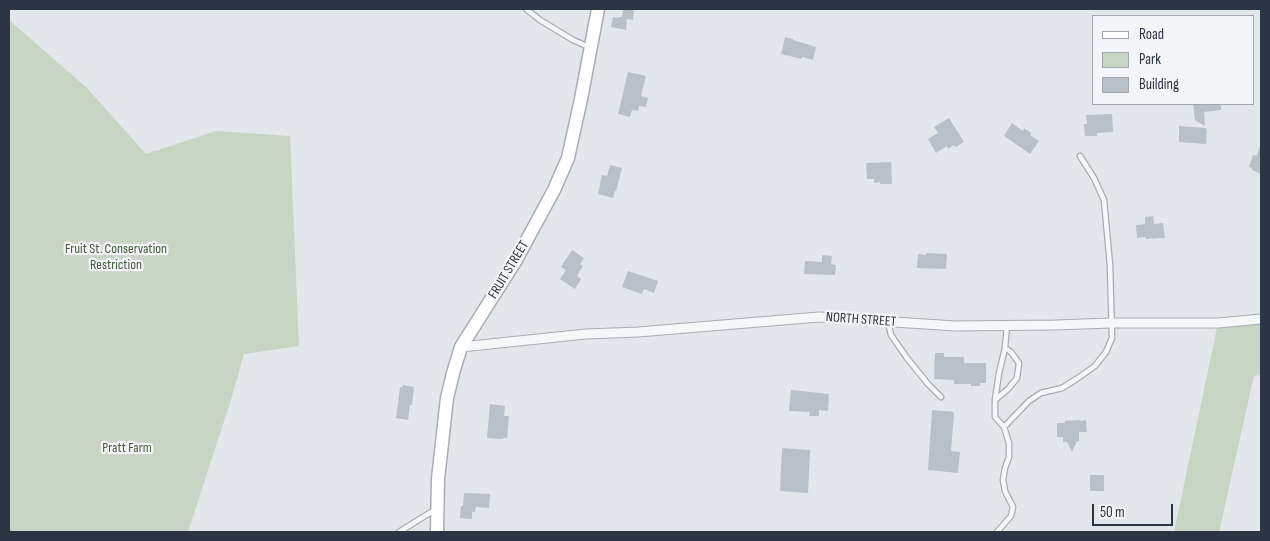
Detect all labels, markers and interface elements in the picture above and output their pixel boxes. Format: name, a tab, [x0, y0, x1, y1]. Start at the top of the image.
legend	[1092, 15, 1255, 105]
text: Road	[1139, 25, 1164, 44]
text: Park	[1139, 50, 1161, 69]
text: Building	[1139, 75, 1179, 94]
street label: FRUIT STREET	[485, 238, 533, 302]
park label: Fruit St. Conservation Restriction	[65, 241, 167, 274]
street label: NORTH STREET	[825, 309, 897, 331]
park label: Pratt Farm	[102, 440, 152, 456]
scale bar	[1095, 494, 1176, 526]
text: 50 m	[1100, 503, 1125, 522]

